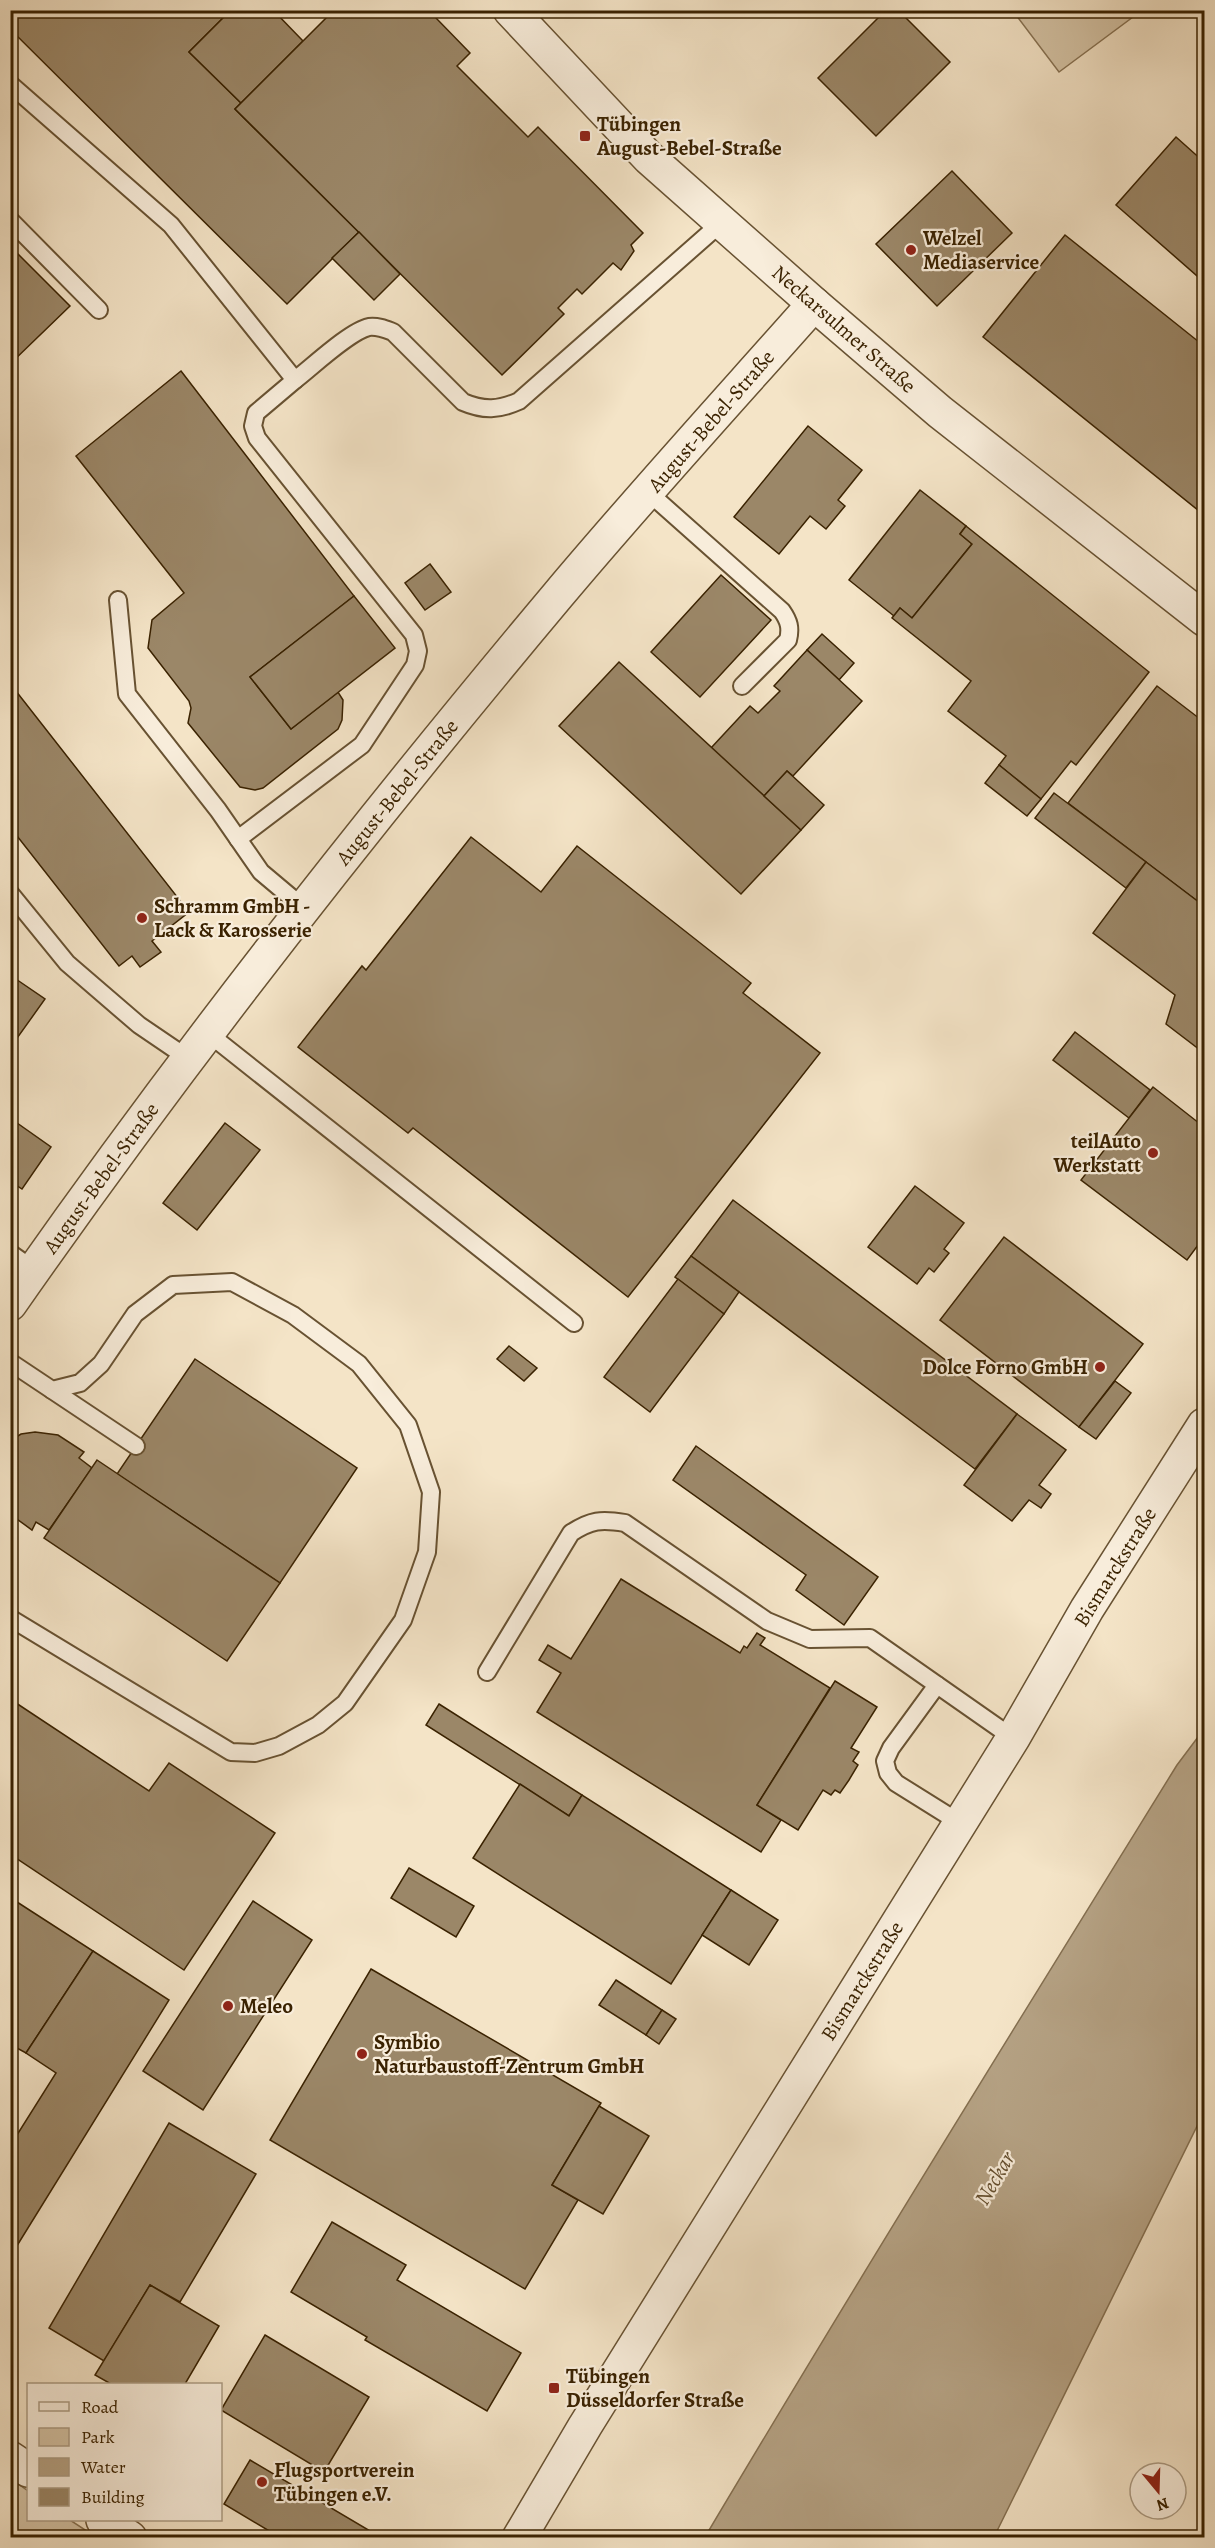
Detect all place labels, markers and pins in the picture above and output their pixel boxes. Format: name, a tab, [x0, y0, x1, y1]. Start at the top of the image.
place label: Tübingen August-Bebel-Straße	[596, 110, 782, 162]
marker: Tübingen August-Bebel-Straße	[578, 129, 592, 143]
place label: Welzel Mediaservice	[922, 224, 1039, 276]
marker: Welzel Mediaservice	[904, 243, 918, 257]
place label: Schramm GmbH - Lack & Karosserie	[154, 892, 312, 944]
marker: Schramm GmbH - Lack & Karosserie	[135, 911, 149, 925]
place label: teilAuto Werkstatt	[1053, 1127, 1141, 1179]
marker: teilAuto Werkstatt	[1146, 1146, 1160, 1160]
place label: Dolce Forno GmbH	[922, 1353, 1088, 1381]
marker: Dolce Forno GmbH	[1093, 1360, 1107, 1374]
place label: Meleo	[240, 1992, 293, 2020]
marker: Meleo	[221, 1999, 235, 2013]
place label: Symbio Naturbaustoff-Zentrum GmbH	[374, 2028, 644, 2080]
marker: Symbio Naturbaustoff-Zentrum GmbH	[355, 2047, 369, 2061]
place label: Tübingen Düsseldorfer Straße	[566, 2362, 744, 2414]
marker: Tübingen Düsseldorfer Straße	[547, 2381, 561, 2395]
place label: Flugsportverein Tübingen e.V.	[274, 2456, 415, 2508]
marker: Flugsportverein Tübingen e.V.	[255, 2475, 269, 2489]

